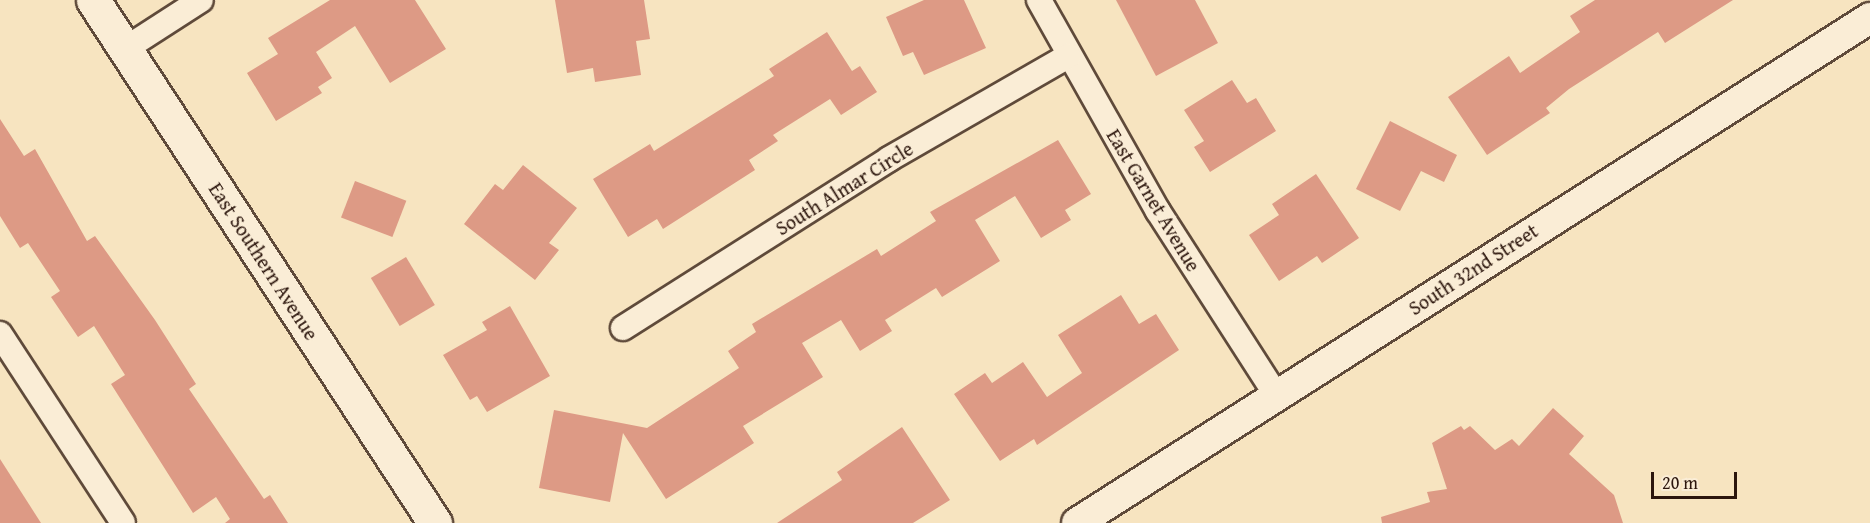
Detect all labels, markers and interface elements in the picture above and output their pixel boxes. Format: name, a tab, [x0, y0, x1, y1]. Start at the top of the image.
street label: East Garnet Avenue	[1102, 124, 1206, 276]
street label: South Almar Circle	[771, 136, 917, 240]
street label: East Southern Avenue	[204, 178, 324, 344]
street label: South 32nd Street	[1404, 218, 1542, 320]
scale bar	[1654, 460, 1740, 498]
text: 20 m	[1662, 469, 1698, 496]

